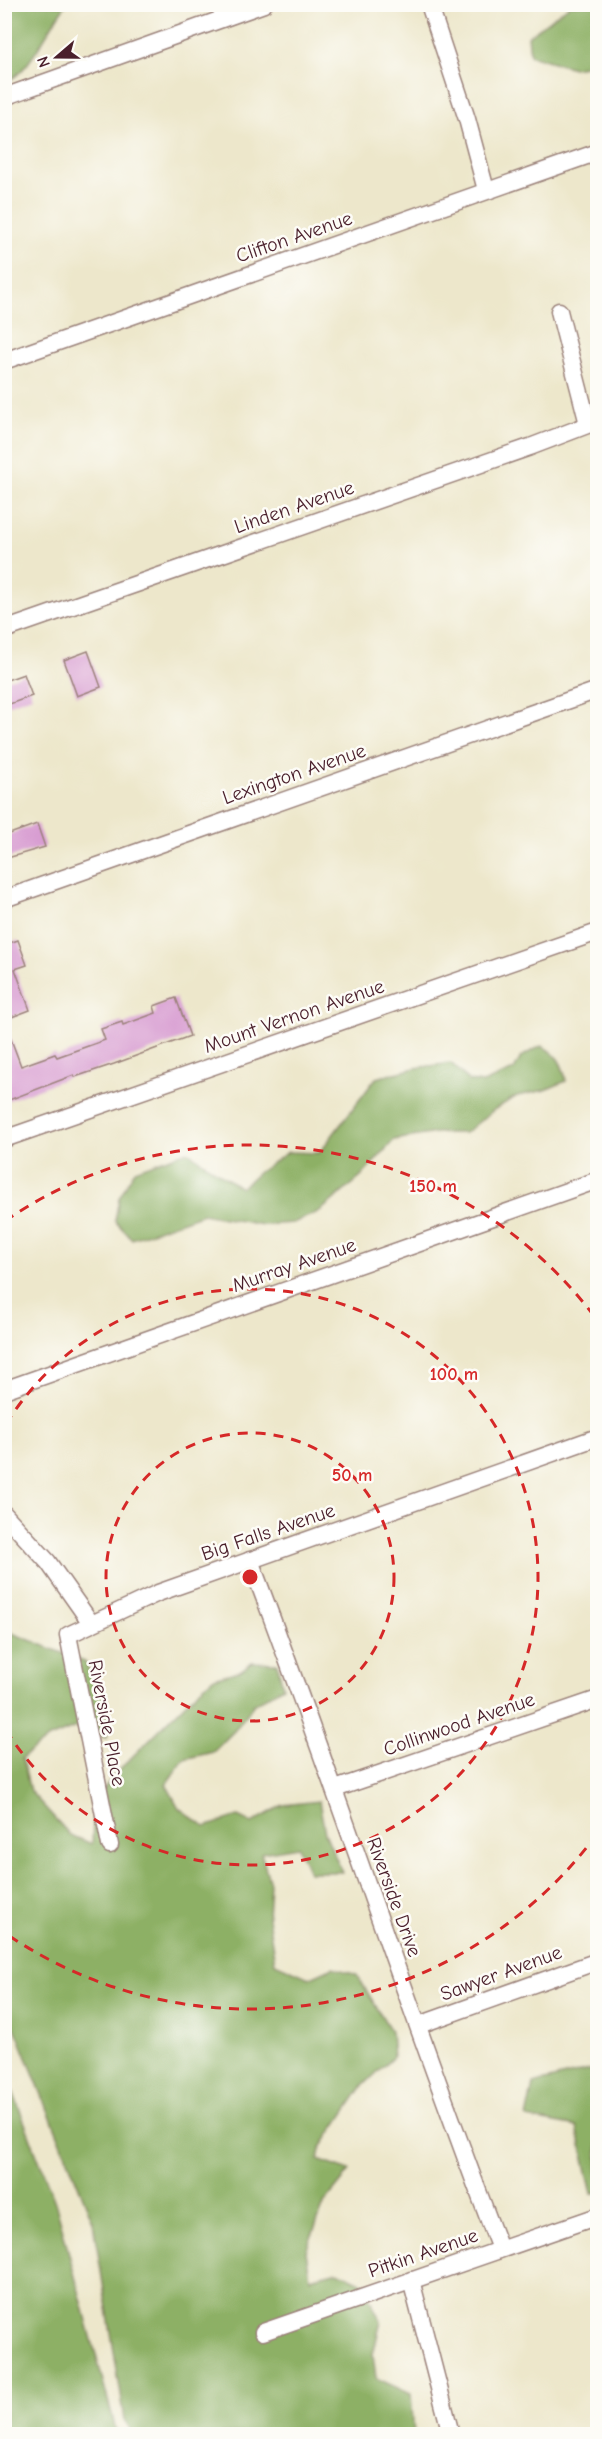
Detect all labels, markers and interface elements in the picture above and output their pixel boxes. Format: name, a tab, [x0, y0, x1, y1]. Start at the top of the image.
north arrow	[27, 27, 87, 87]
text: N	[34, 54, 54, 70]
street label: Clifton Avenue	[233, 206, 355, 268]
street label: Linden Avenue	[231, 476, 357, 538]
street label: Lexington Avenue	[219, 739, 369, 809]
street label: Mount Vernon Avenue	[201, 974, 387, 1058]
text: 150 m	[409, 1176, 457, 1197]
street label: Murray Avenue	[229, 1233, 359, 1297]
text: 100 m	[430, 1364, 478, 1385]
text: 50 m	[332, 1465, 372, 1486]
street label: Big Falls Avenue	[198, 1498, 338, 1566]
centre of rings	[240, 1567, 260, 1587]
street label: Riverside Place	[83, 1658, 131, 1788]
street label: Collinwood Avenue	[380, 1687, 538, 1761]
street label: Riverside Drive	[362, 1834, 426, 1960]
street label: Sawyer Avenue	[437, 1940, 565, 2006]
street label: Pitkin Avenue	[365, 2224, 481, 2282]

